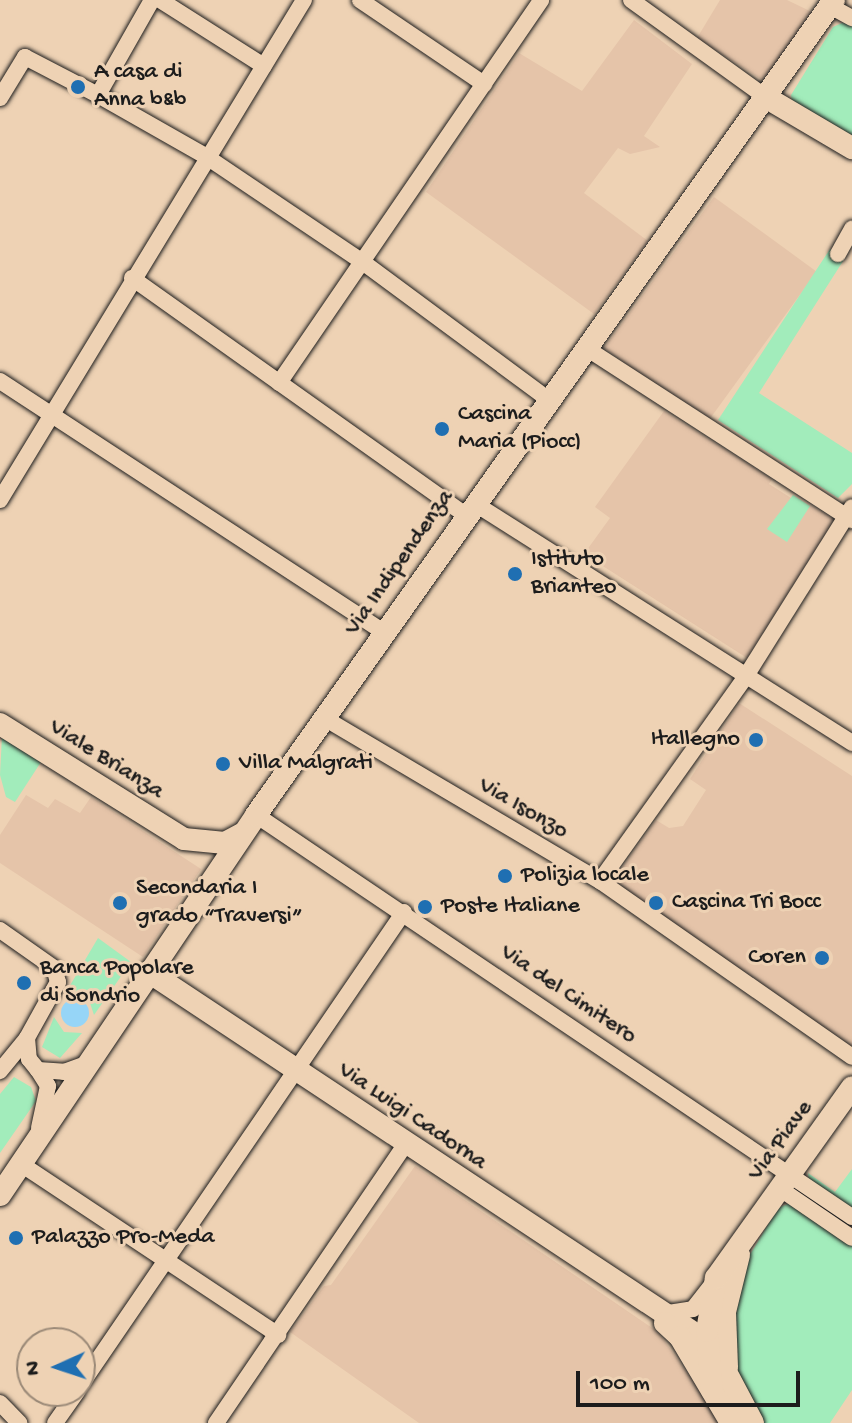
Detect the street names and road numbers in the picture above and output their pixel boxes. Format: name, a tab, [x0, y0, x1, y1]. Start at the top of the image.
street label: Via Indipendenza	[339, 485, 461, 641]
street label: Viale Brianza	[43, 713, 169, 807]
street label: Via Isonzo	[473, 772, 573, 846]
street label: Via del Cimitero	[494, 939, 642, 1051]
street label: Via Luigi Cadorna	[332, 1057, 492, 1177]
street label: Via Piave	[742, 1095, 820, 1187]

